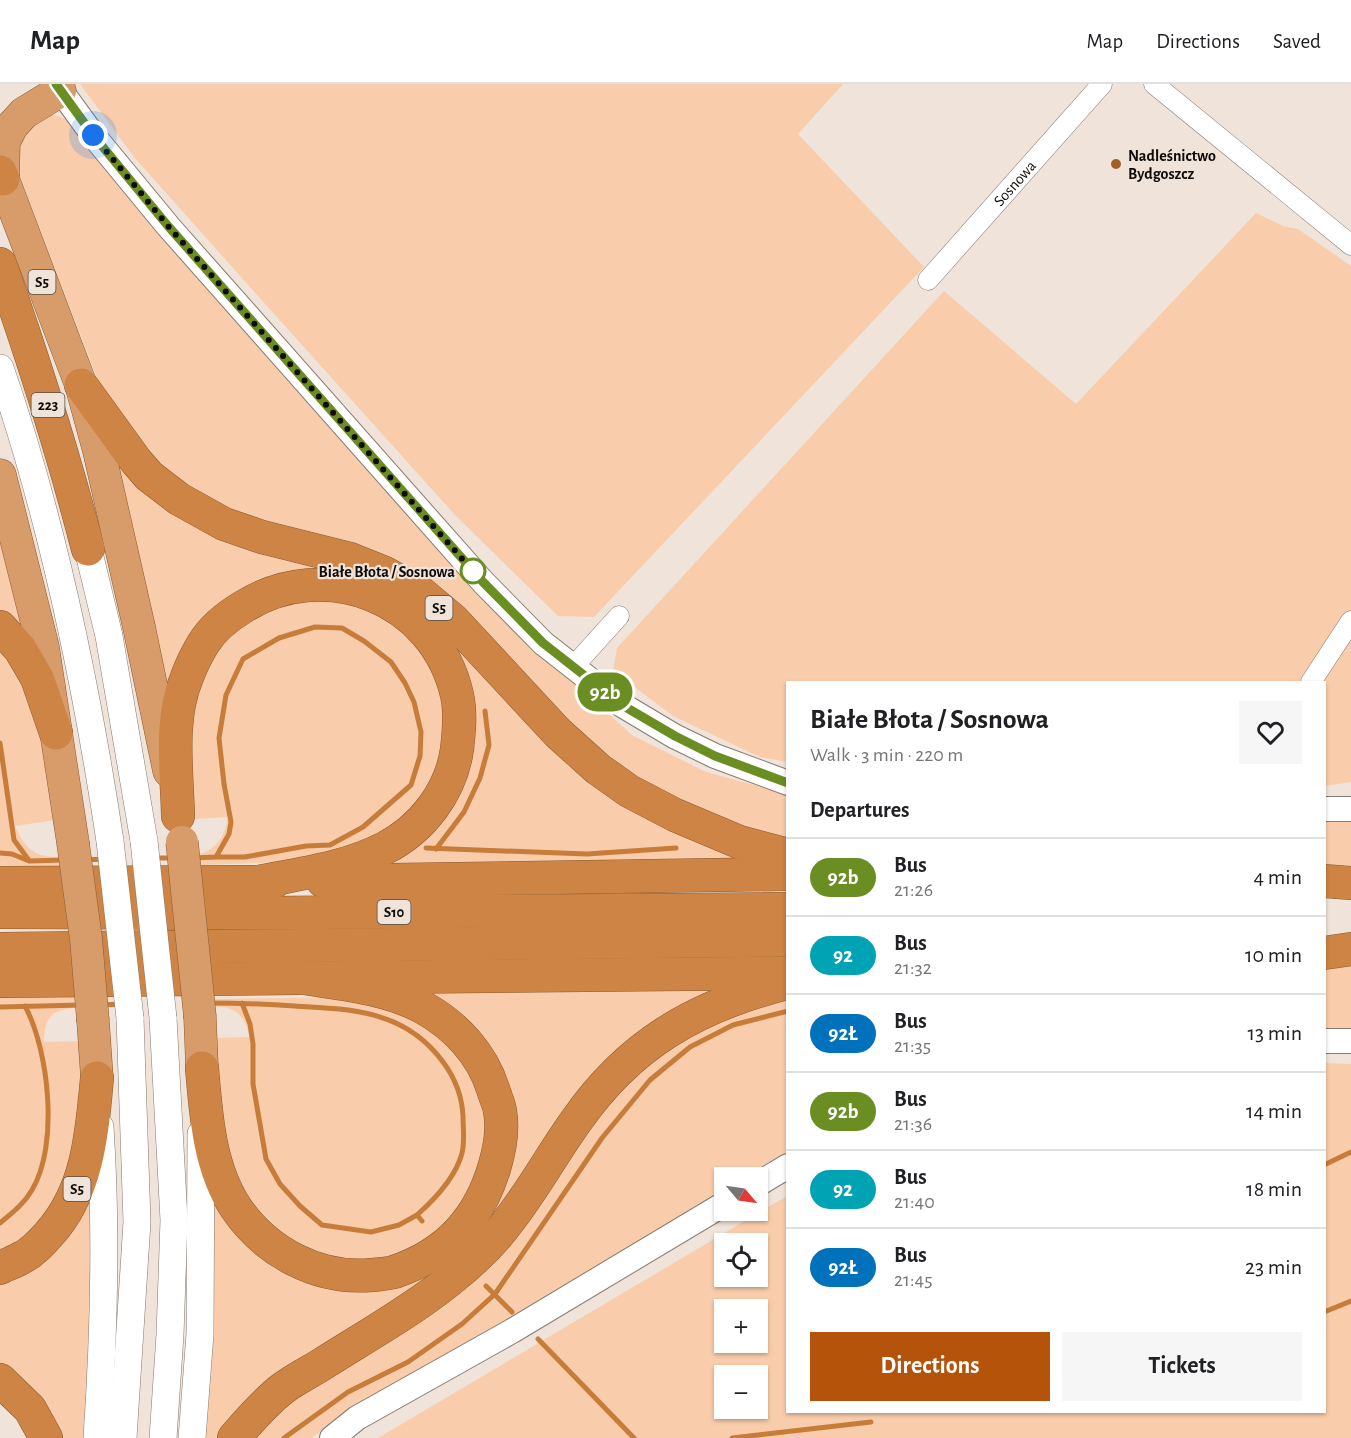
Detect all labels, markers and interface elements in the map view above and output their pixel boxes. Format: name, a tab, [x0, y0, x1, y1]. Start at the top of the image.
text: Map	[30, 27, 80, 55]
text: Map	[1087, 31, 1123, 52]
text: Directions	[1156, 31, 1240, 52]
text: Saved	[1273, 31, 1321, 52]
your location	[78, 120, 108, 150]
place label: Nadleśnictwo Bydgoszcz	[1128, 148, 1216, 183]
marker: Nadleśnictwo Bydgoszcz	[1109, 157, 1123, 171]
street label: Sosnowa	[991, 158, 1039, 209]
road number: S5	[28, 270, 56, 294]
road number: 223	[32, 393, 64, 417]
marker: Białe Błota / Sosnowa	[460, 558, 486, 584]
place label: Białe Błota / Sosnowa	[318, 564, 455, 580]
road number: S5	[426, 596, 452, 620]
line badge: 92b	[570, 672, 640, 712]
text: 92b	[589, 682, 621, 703]
button: heart	[1239, 701, 1302, 764]
text: Białe Błota / Sosnowa	[810, 706, 1049, 734]
text: Walk · 3 min · 220 m	[810, 745, 963, 765]
text: Departures	[810, 799, 910, 821]
text: Bus	[894, 854, 927, 876]
text: 4 min	[1254, 866, 1302, 888]
text: 92b	[827, 867, 859, 888]
text: 21:26	[894, 880, 933, 900]
road number: S10	[378, 900, 410, 924]
text: Bus	[894, 932, 927, 954]
text: 10 min	[1245, 944, 1302, 966]
text: 92	[833, 945, 853, 966]
text: 21:32	[894, 958, 932, 978]
text: Bus	[894, 1010, 927, 1032]
text: 13 min	[1247, 1022, 1302, 1044]
text: 92Ł	[828, 1023, 858, 1044]
text: 21:35	[894, 1036, 931, 1056]
text: Bus	[894, 1088, 927, 1110]
text: 14 min	[1246, 1100, 1302, 1122]
text: 92b	[827, 1101, 859, 1122]
text: 21:36	[894, 1114, 932, 1134]
text: Bus	[894, 1166, 927, 1188]
north arrow	[714, 1167, 768, 1221]
map controls	[714, 1167, 768, 1419]
road number: S5	[64, 1177, 90, 1201]
text: 18 min	[1246, 1178, 1302, 1200]
text: 92	[833, 1179, 853, 1200]
text: 21:40	[894, 1192, 935, 1212]
button: locate	[714, 1233, 768, 1287]
text: Bus	[894, 1244, 927, 1266]
text: 23 min	[1245, 1256, 1302, 1278]
text: 92Ł	[828, 1257, 858, 1278]
text: 21:45	[894, 1270, 933, 1290]
button: +	[714, 1299, 768, 1353]
button: Directions	[810, 1332, 1050, 1401]
button: Tickets	[1062, 1332, 1302, 1401]
button: −	[714, 1365, 768, 1419]

